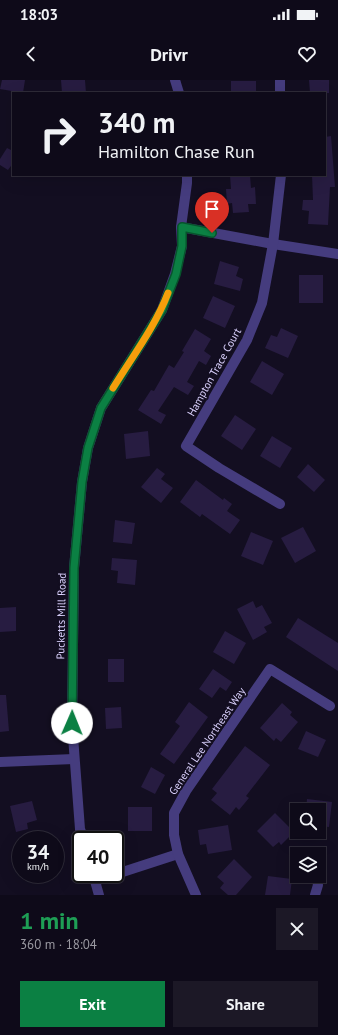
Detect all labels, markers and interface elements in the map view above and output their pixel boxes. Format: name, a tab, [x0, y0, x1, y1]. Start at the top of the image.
text: 18:03	[20, 5, 58, 24]
icon: back	[20, 43, 42, 65]
text: Drivr	[150, 43, 188, 66]
icon: heart	[296, 43, 318, 65]
text: 340 m	[98, 104, 175, 141]
icon: right	[32, 108, 84, 160]
text: Hamilton Chase Run	[98, 140, 255, 163]
pin	[195, 192, 229, 233]
icon: arrive	[201, 198, 223, 220]
street label: Hampton Trace Court	[184, 325, 244, 419]
street label: Pucketts Mill Road	[53, 572, 69, 659]
street label: General Lee Northeast Way	[166, 684, 249, 797]
position arrow	[51, 702, 93, 744]
map controls	[290, 803, 326, 883]
button: search	[290, 803, 326, 839]
speed limit sign: 40	[72, 831, 124, 883]
text: 34	[27, 839, 49, 865]
button: layers	[290, 847, 326, 883]
text: km/h	[27, 860, 49, 873]
text: 1 min	[20, 905, 79, 936]
button: close	[276, 908, 318, 950]
text: 360 m · 18:04	[20, 936, 97, 953]
button: Exit	[20, 981, 165, 1027]
button: Share	[173, 981, 318, 1027]

